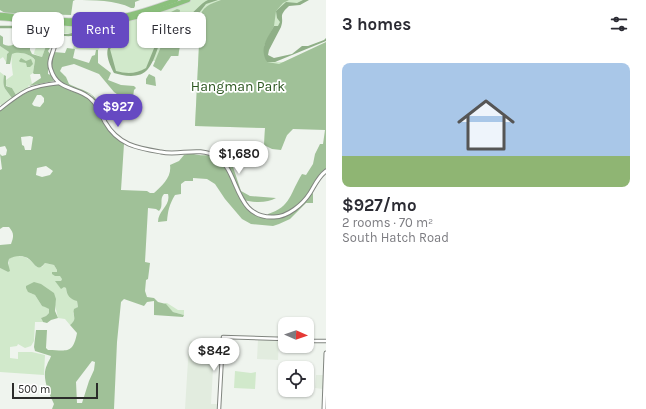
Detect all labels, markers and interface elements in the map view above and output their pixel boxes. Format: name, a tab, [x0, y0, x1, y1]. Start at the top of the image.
chip: Buy	[12, 12, 64, 48]
chip: Rent	[72, 12, 129, 48]
chip: Filters	[137, 12, 206, 48]
icon: filters	[608, 13, 630, 35]
text: 3 homes	[342, 14, 411, 34]
park label: Hangman Park	[191, 78, 285, 95]
icon: home	[450, 89, 522, 161]
pin: $927	[94, 94, 142, 128]
text: $927	[102, 99, 134, 114]
pin: $1,680	[206, 141, 272, 175]
text: $1,680	[218, 146, 260, 161]
text: $927/mo	[342, 195, 417, 215]
text: 2 rooms · 70 m²	[342, 215, 433, 230]
text: South Hatch Road	[342, 230, 449, 245]
north arrow	[278, 317, 314, 353]
map controls	[278, 317, 314, 397]
pin: $842	[190, 338, 238, 372]
text: $842	[198, 343, 230, 358]
button: locate	[278, 361, 314, 397]
scale bar	[12, 381, 98, 400]
text: 500 m	[18, 383, 50, 396]

